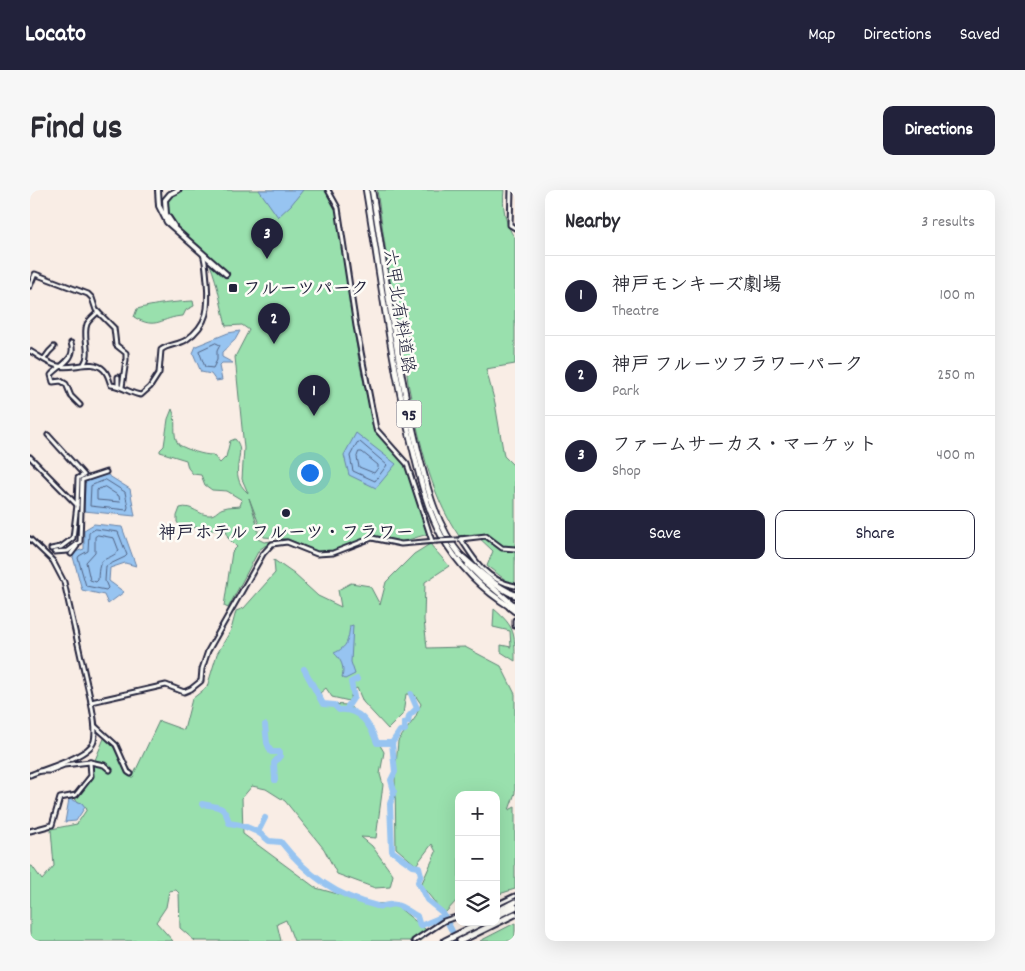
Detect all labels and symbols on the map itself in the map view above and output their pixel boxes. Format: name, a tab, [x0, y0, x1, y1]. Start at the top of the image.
pin: 3	[251, 218, 283, 259]
street label: 六甲北有料道路	[375, 247, 420, 376]
place label: フルーツパーク	[243, 278, 369, 303]
marker: フルーツパーク	[227, 282, 239, 294]
pin: 2	[258, 303, 290, 344]
pin: 1	[298, 375, 330, 416]
road number: 95	[396, 400, 422, 428]
your location	[297, 460, 323, 486]
marker: 神戸ホテル フルーツ・フラワー	[280, 507, 292, 519]
place label: 神戸ホテル フルーツ・フラワー	[158, 522, 414, 547]

